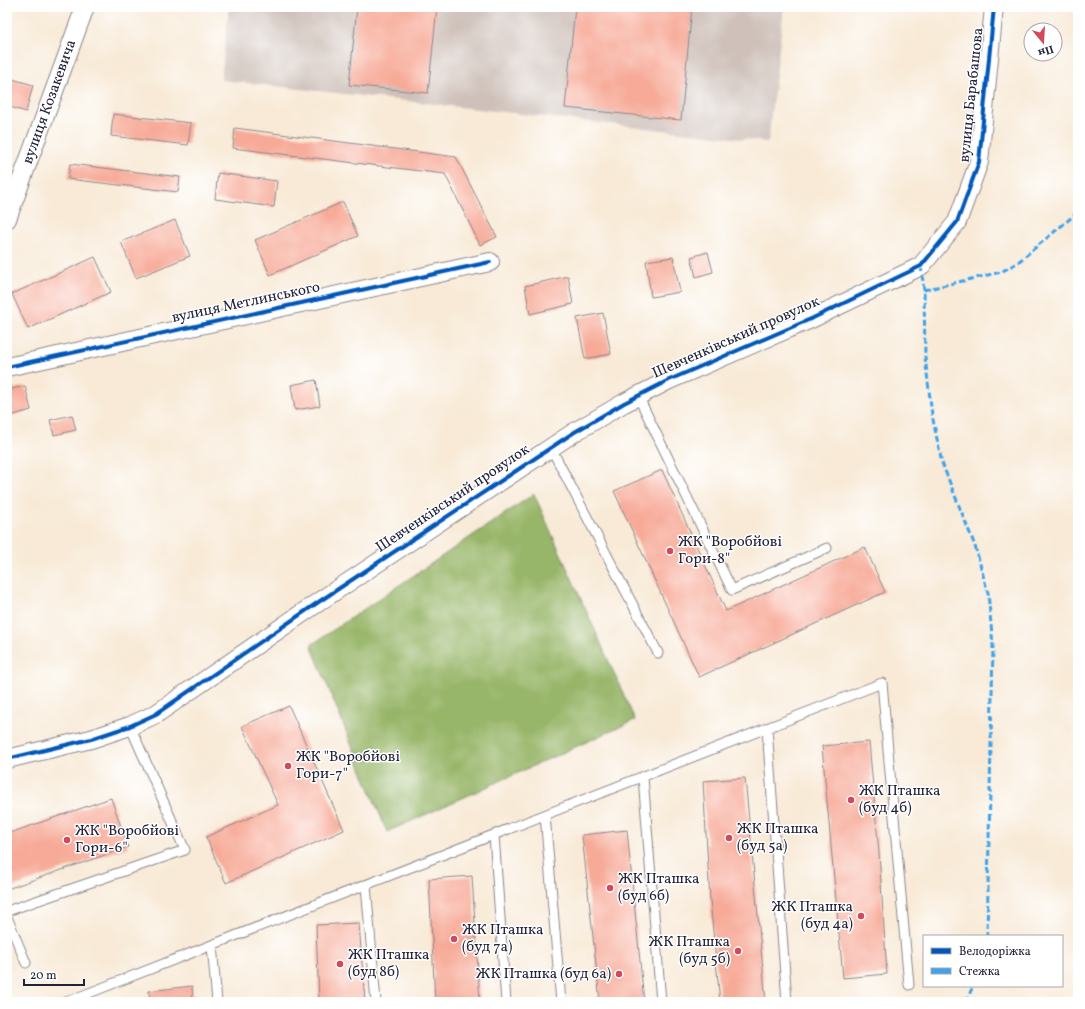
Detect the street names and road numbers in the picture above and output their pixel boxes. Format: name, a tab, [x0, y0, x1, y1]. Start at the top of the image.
street label: вулиця Барабашова	[954, 27, 990, 163]
street label: вулиця Козакевича	[18, 37, 82, 167]
street label: вулиця Метлинського	[170, 277, 322, 329]
street label: Шевченківський провулок	[649, 292, 823, 384]
street label: Шевченківський провулок	[372, 440, 534, 558]

